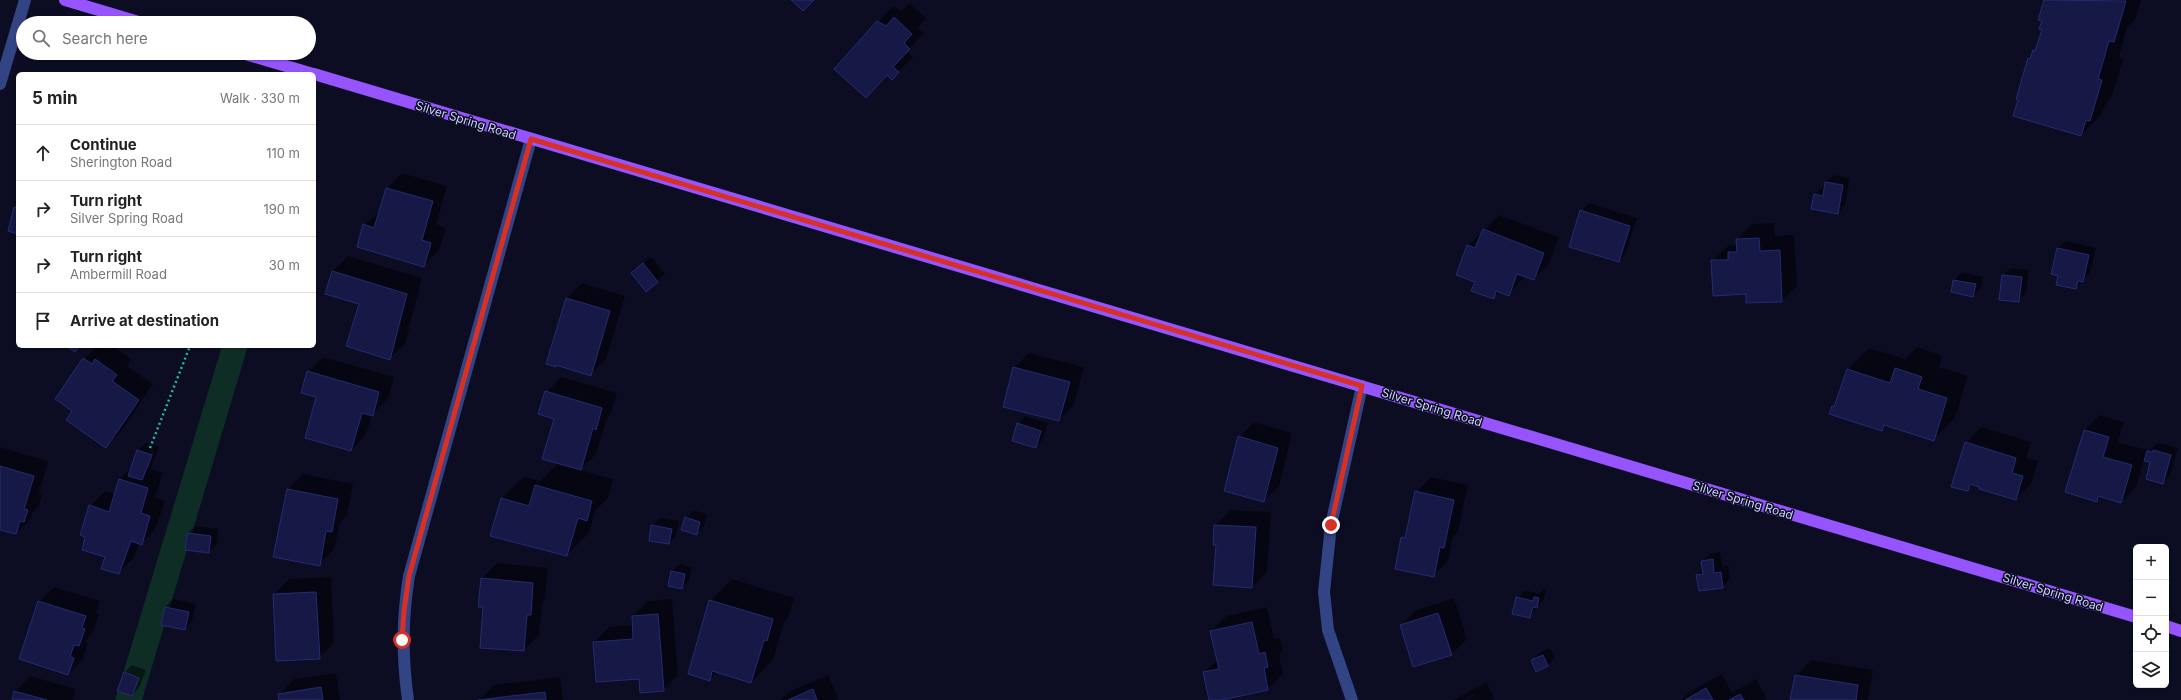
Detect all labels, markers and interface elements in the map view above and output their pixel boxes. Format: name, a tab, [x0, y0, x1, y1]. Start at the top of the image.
search box	[16, 16, 316, 60]
icon: search	[30, 27, 52, 49]
text: Search here	[62, 29, 148, 48]
text: 5 min	[32, 88, 78, 108]
text: Walk · 330 m	[220, 90, 300, 106]
street label: Silver Spring Road	[414, 98, 518, 142]
text: Continue	[70, 135, 137, 154]
icon: ahead	[32, 142, 54, 164]
text: 110 m	[266, 145, 300, 161]
text: Sherington Road	[70, 154, 172, 170]
text: Turn right	[70, 191, 142, 210]
icon: right	[32, 198, 54, 220]
text: 190 m	[263, 201, 300, 217]
text: Silver Spring Road	[70, 210, 183, 226]
text: Turn right	[70, 247, 142, 266]
icon: right	[32, 254, 54, 276]
text: 30 m	[269, 257, 300, 273]
text: Ambermill Road	[70, 266, 167, 282]
icon: arrive	[32, 310, 54, 332]
text: Arrive at destination	[70, 311, 219, 330]
street label: Silver Spring Road	[1380, 385, 1484, 429]
street label: Silver Spring Road	[1691, 478, 1795, 522]
route end	[1322, 516, 1340, 534]
map controls	[2133, 544, 2169, 688]
button: +	[2133, 544, 2169, 580]
street label: Silver Spring Road	[2001, 570, 2105, 614]
button: −	[2133, 580, 2169, 616]
button: locate	[2133, 616, 2169, 652]
route start	[393, 631, 411, 649]
button: layers	[2133, 652, 2169, 688]

